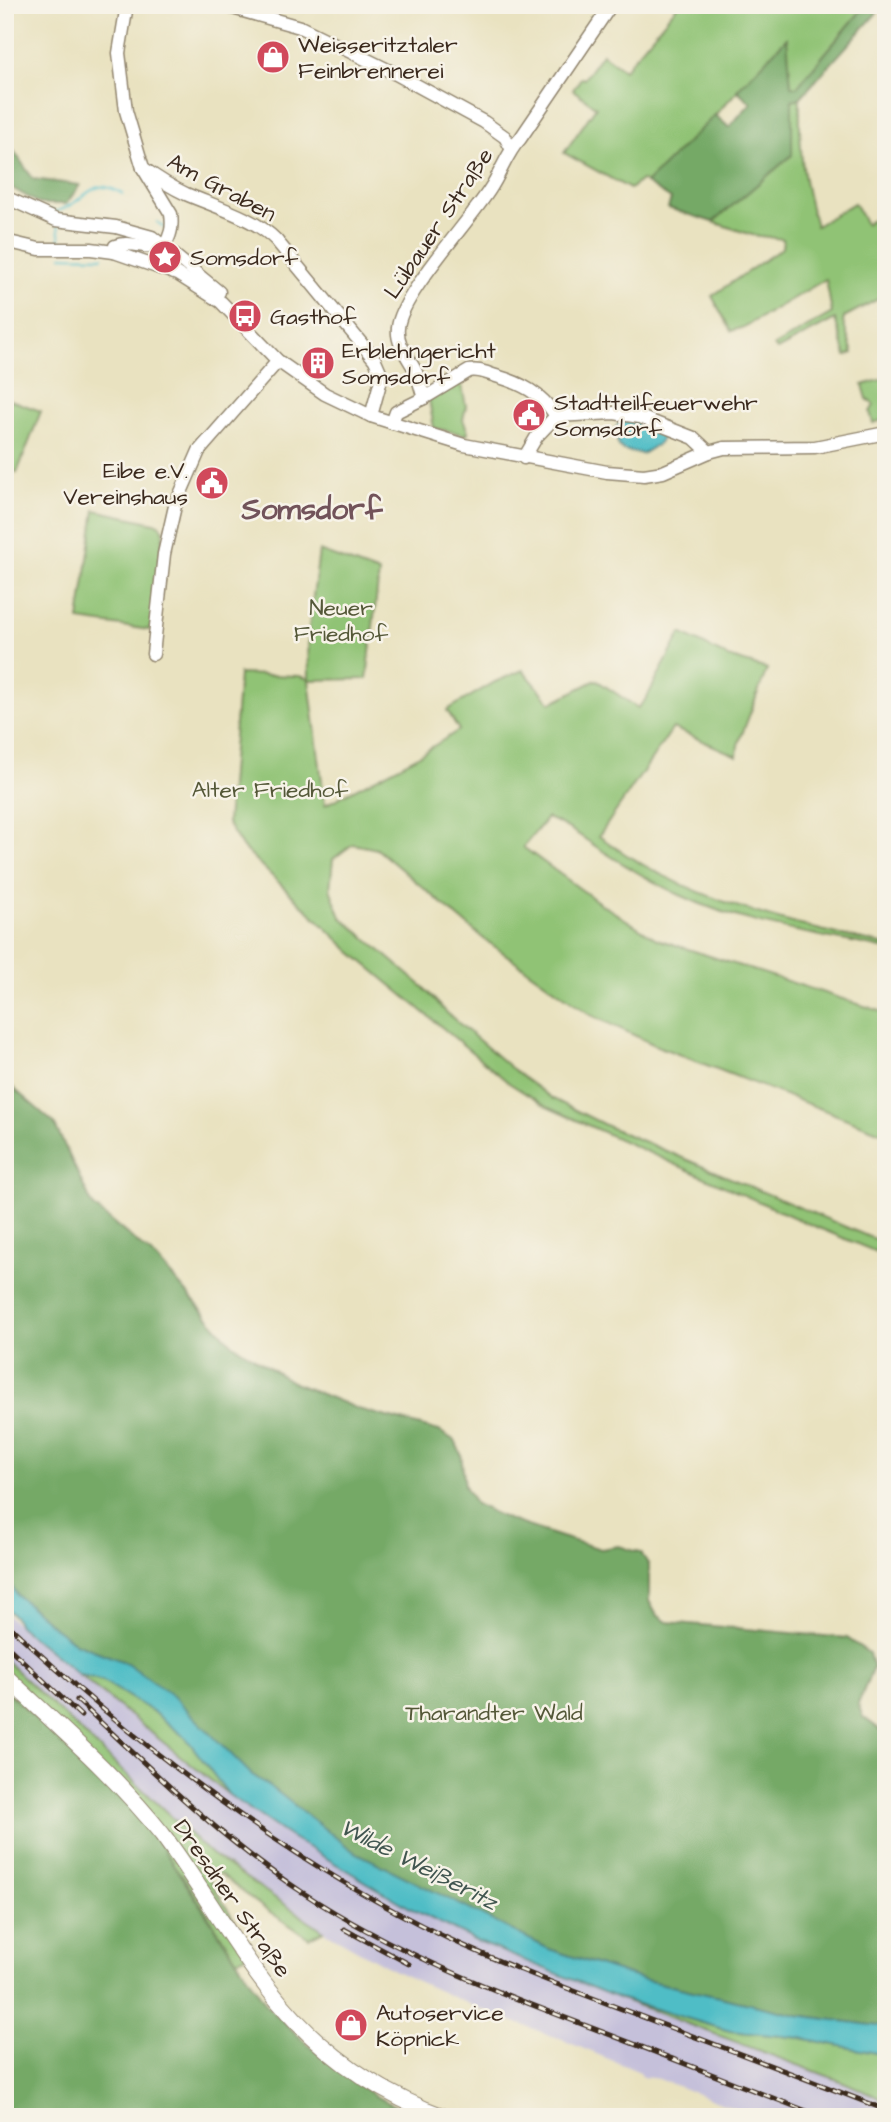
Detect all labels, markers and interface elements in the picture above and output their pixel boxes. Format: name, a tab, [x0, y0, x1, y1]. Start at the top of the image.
place label: Weisseritztaler Feinbrennerei	[298, 29, 458, 87]
shop icon: Weisseritztaler Feinbrennerei	[254, 38, 292, 76]
street label: Lübauer Straße	[376, 142, 501, 305]
street label: Am Graben	[161, 146, 282, 230]
place icon: Somsdorf	[146, 238, 184, 276]
place label: Somsdorf	[190, 242, 299, 274]
bus stop icon: Gasthof	[226, 297, 264, 335]
place label: Gasthof	[270, 301, 357, 333]
place label: Erblehngericht Somsdorf	[342, 335, 497, 393]
building icon: Erblehngericht Somsdorf	[299, 344, 337, 382]
place label: Stadtteilfeuerwehr Somsdorf	[554, 387, 758, 445]
public building icon: Stadtteilfeuerwehr Somsdorf	[510, 396, 548, 434]
place label: Eibe e.V. Vereinshaus	[63, 455, 188, 513]
public building icon: Eibe e.V. Vereinshaus	[193, 464, 231, 502]
district label: Somsdorf	[240, 489, 384, 531]
park label: Neuer Friedhof	[294, 592, 388, 650]
park label: Alter Friedhof	[192, 774, 348, 806]
park label: Tharandter Wald	[405, 1697, 583, 1729]
water label: Wilde Weißeritz	[334, 1811, 504, 1920]
street label: Dresdner Straße	[166, 1813, 299, 1984]
place label: Autoservice Köpnick	[376, 1997, 504, 2055]
shop icon: Autoservice Köpnick	[332, 2006, 370, 2044]

